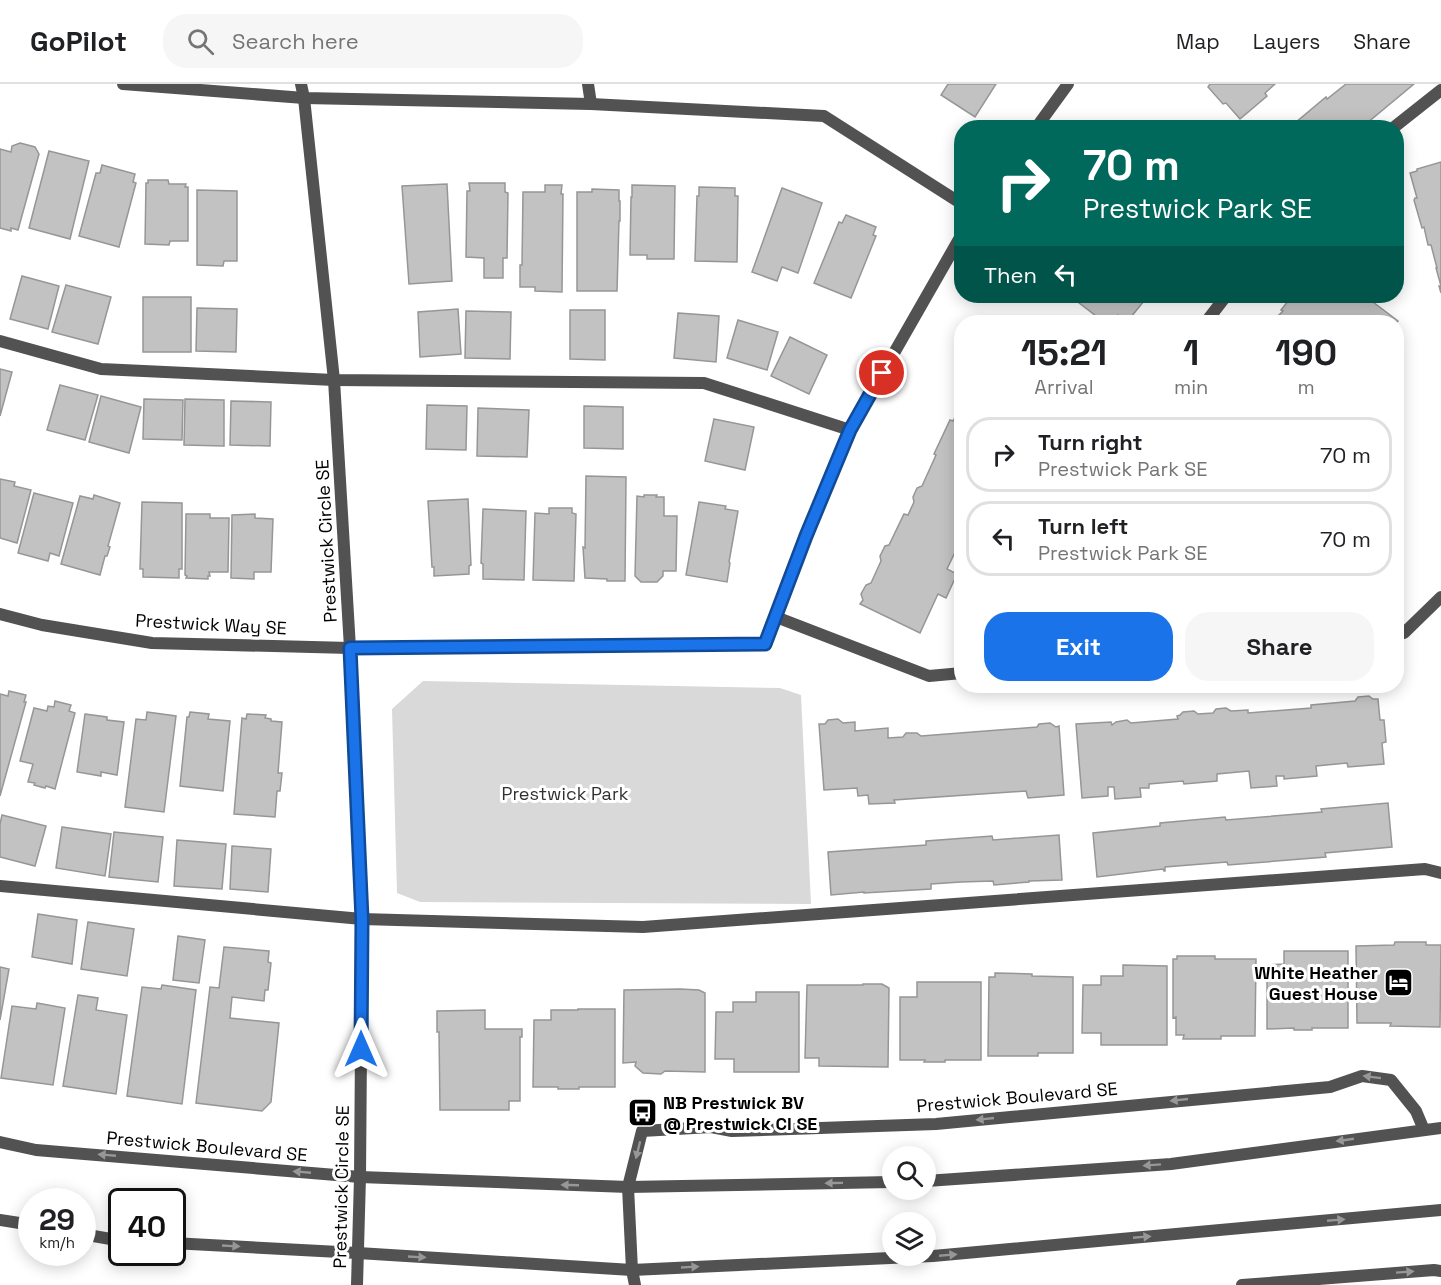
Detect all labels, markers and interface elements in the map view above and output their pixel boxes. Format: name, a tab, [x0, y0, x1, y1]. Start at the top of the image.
search box	[163, 14, 583, 68]
text: GoPilot	[30, 23, 127, 59]
icon: search	[184, 25, 217, 58]
text: Search here	[232, 27, 359, 55]
text: Map	[1176, 28, 1220, 55]
text: Layers	[1253, 28, 1320, 55]
text: Share	[1353, 28, 1411, 55]
text: 70 m	[1083, 139, 1180, 192]
icon: right	[984, 144, 1062, 222]
text: Prestwick Park SE	[1083, 191, 1312, 226]
icon: left	[1049, 258, 1082, 291]
text: Then	[984, 261, 1037, 289]
text: 15:21	[1021, 330, 1107, 376]
text: 1	[1183, 330, 1199, 376]
text: 190	[1275, 330, 1337, 376]
pin	[856, 347, 907, 398]
icon: arrive	[865, 356, 898, 389]
text: Arrival	[1034, 374, 1094, 400]
text: min	[1174, 374, 1208, 400]
text: m	[1298, 374, 1315, 400]
text: Turn right	[1038, 428, 1143, 456]
icon: right	[987, 438, 1020, 471]
text: 70 m	[1320, 441, 1371, 469]
text: Prestwick Park SE	[1038, 456, 1208, 482]
street label: Prestwick Circle SE	[310, 459, 342, 623]
text: Turn left	[1038, 512, 1128, 540]
icon: left	[987, 522, 1020, 555]
text: 70 m	[1320, 525, 1371, 553]
text: Prestwick Park SE	[1038, 540, 1208, 566]
street label: Prestwick Way SE	[135, 609, 287, 639]
button: Exit	[984, 612, 1173, 681]
button: Share	[1185, 612, 1374, 681]
park label: Prestwick Park	[502, 782, 629, 805]
place label: White Heather Guest House	[1254, 961, 1378, 1005]
hotel icon: White Heather Guest House	[1383, 966, 1415, 998]
position arrow	[329, 1017, 393, 1081]
one-way arrow	[1362, 1073, 1381, 1082]
street label: Prestwick Boulevard SE	[916, 1077, 1118, 1117]
place label: NB Prestwick BV @ Prestwick CI SE	[663, 1091, 817, 1135]
bus stop icon: NB Prestwick BV @ Prestwick CI SE	[626, 1096, 658, 1128]
one-way arrow	[1170, 1096, 1189, 1105]
street label: Prestwick Circle SE	[328, 1105, 354, 1269]
one-way arrow	[976, 1115, 995, 1124]
street label: Prestwick Boulevard SE	[106, 1126, 308, 1166]
one-way arrow	[1335, 1136, 1354, 1145]
one-way arrow	[632, 1141, 642, 1159]
map controls	[882, 1146, 936, 1266]
button: search	[882, 1146, 936, 1200]
one-way arrow	[98, 1151, 117, 1160]
one-way arrow	[1142, 1160, 1161, 1170]
one-way arrow	[292, 1167, 311, 1177]
one-way arrow	[825, 1178, 844, 1188]
one-way arrow	[560, 1180, 579, 1189]
speed limit sign: 40	[108, 1188, 186, 1266]
text: 29	[39, 1200, 75, 1239]
button: layers	[882, 1212, 936, 1266]
one-way arrow	[1327, 1215, 1346, 1225]
one-way arrow	[1133, 1232, 1152, 1242]
text: km/h	[39, 1233, 75, 1252]
one-way arrow	[221, 1242, 240, 1251]
one-way arrow	[938, 1250, 957, 1260]
one-way arrow	[407, 1252, 426, 1261]
one-way arrow	[681, 1263, 700, 1272]
one-way arrow	[1396, 1268, 1415, 1277]

